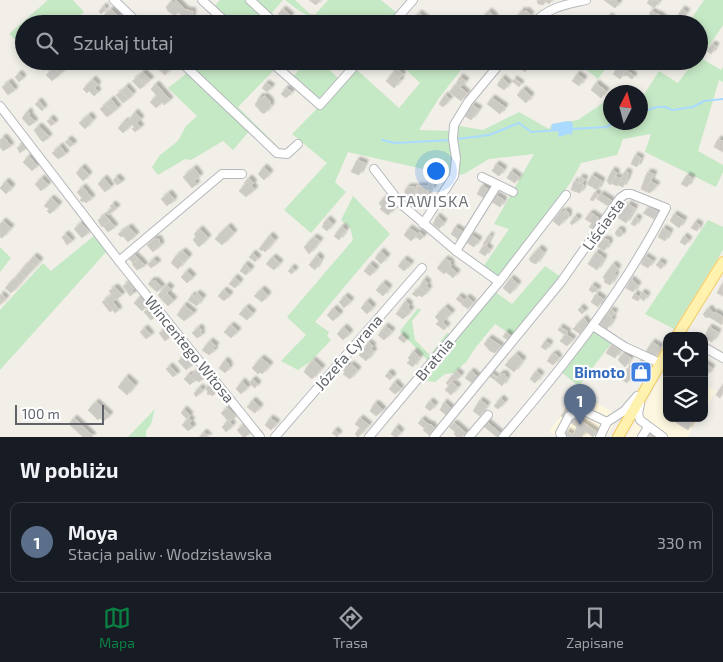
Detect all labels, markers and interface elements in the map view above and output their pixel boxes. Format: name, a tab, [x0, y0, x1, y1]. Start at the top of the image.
search box	[15, 15, 708, 70]
icon: search	[33, 29, 61, 57]
text: Szukaj tutaj	[73, 31, 173, 54]
north arrow	[603, 85, 648, 130]
your location	[423, 158, 449, 184]
district label: STAWISKA	[387, 191, 469, 210]
street label: Liściasta	[578, 194, 628, 254]
street label: Wincentego Witosa	[141, 292, 239, 406]
street label: Józefa Cyrana	[310, 311, 386, 393]
map controls	[663, 332, 708, 422]
button: locate	[663, 332, 708, 377]
street label: Bratnia	[411, 334, 457, 384]
shop icon: Bimoto	[629, 360, 653, 384]
place label: Bimoto	[574, 363, 625, 381]
button: layers	[663, 377, 708, 422]
pin: 1	[564, 384, 596, 425]
scale bar	[15, 402, 104, 425]
text: 100 m	[22, 405, 60, 422]
text: W pobliżu	[20, 457, 119, 482]
text: Moya	[68, 521, 118, 544]
text: 1	[34, 533, 40, 552]
text: 330 m	[657, 533, 702, 552]
text: Stacja paliw · Wodzisławska	[68, 544, 272, 563]
tab: Mapa	[99, 604, 135, 651]
tab: Trasa	[333, 604, 368, 651]
tab: Zapisane	[566, 604, 624, 651]

